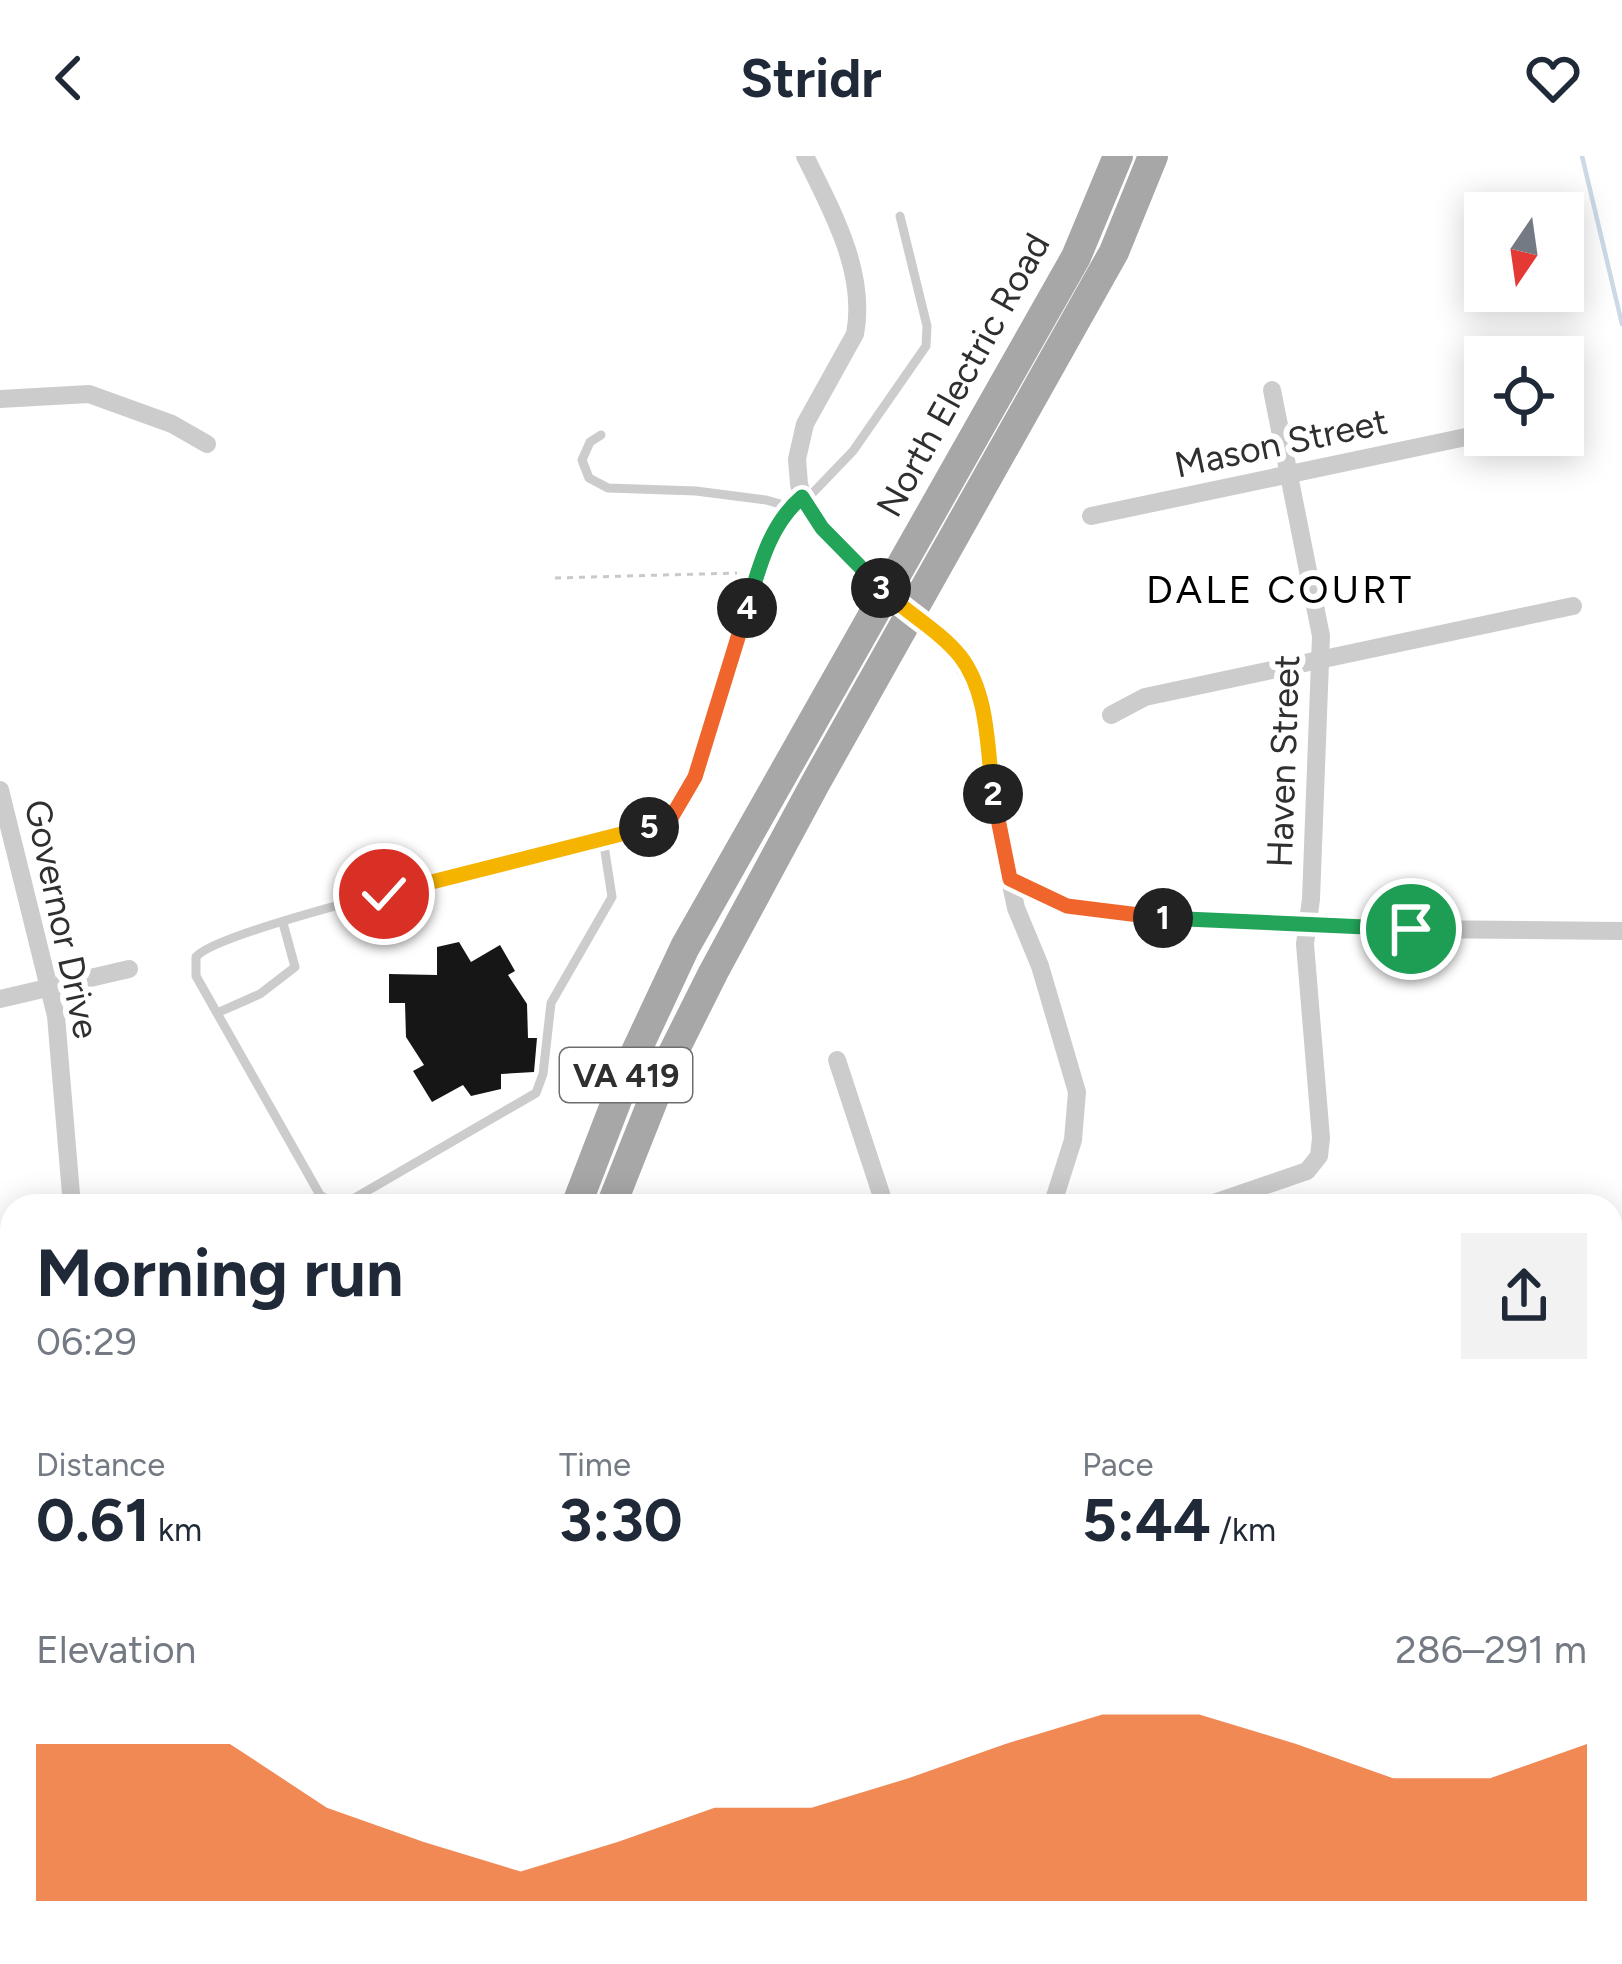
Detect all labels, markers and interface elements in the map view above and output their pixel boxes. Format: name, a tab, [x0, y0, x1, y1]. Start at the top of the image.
icon: back	[36, 45, 102, 111]
icon: heart	[1520, 45, 1586, 111]
text: Stridr	[740, 46, 882, 111]
north arrow	[1464, 192, 1584, 312]
map controls	[1464, 192, 1584, 456]
street label: North Electric Road	[867, 226, 1059, 524]
button: locate	[1464, 336, 1584, 456]
street label: Mason Street	[1171, 399, 1391, 487]
pin: 3	[851, 558, 911, 618]
district label: DALE COURT	[1146, 566, 1414, 613]
text: 3	[872, 568, 890, 607]
pin: 4	[717, 578, 777, 638]
text: 4	[737, 588, 757, 627]
street label: Haven Street	[1258, 654, 1308, 868]
pin: 2	[963, 764, 1023, 824]
text: 2	[983, 774, 1003, 813]
street label: Governor Drive	[16, 796, 108, 1042]
pin: 5	[619, 797, 679, 857]
text: 5	[639, 807, 659, 846]
pin	[333, 843, 435, 945]
icon: check	[351, 861, 417, 927]
pin	[1360, 878, 1462, 980]
pin: 1	[1133, 888, 1193, 948]
icon: arrive	[1378, 896, 1444, 962]
text: 1	[1156, 898, 1170, 937]
road number: VA 419	[560, 1048, 692, 1102]
text: Morning run	[36, 1233, 404, 1313]
button: share	[1461, 1233, 1587, 1359]
text: 06:29	[36, 1318, 137, 1365]
text: Distance	[36, 1445, 165, 1484]
text: Time	[559, 1445, 631, 1484]
text: Pace	[1082, 1445, 1153, 1484]
text: 0.61	[36, 1484, 150, 1556]
text: 3:30	[559, 1484, 683, 1556]
text: 5:44	[1082, 1484, 1211, 1556]
text: km	[150, 1510, 202, 1549]
text: /km	[1211, 1510, 1276, 1549]
text: Elevation	[36, 1626, 196, 1673]
text: 286–291 m	[1395, 1626, 1587, 1673]

